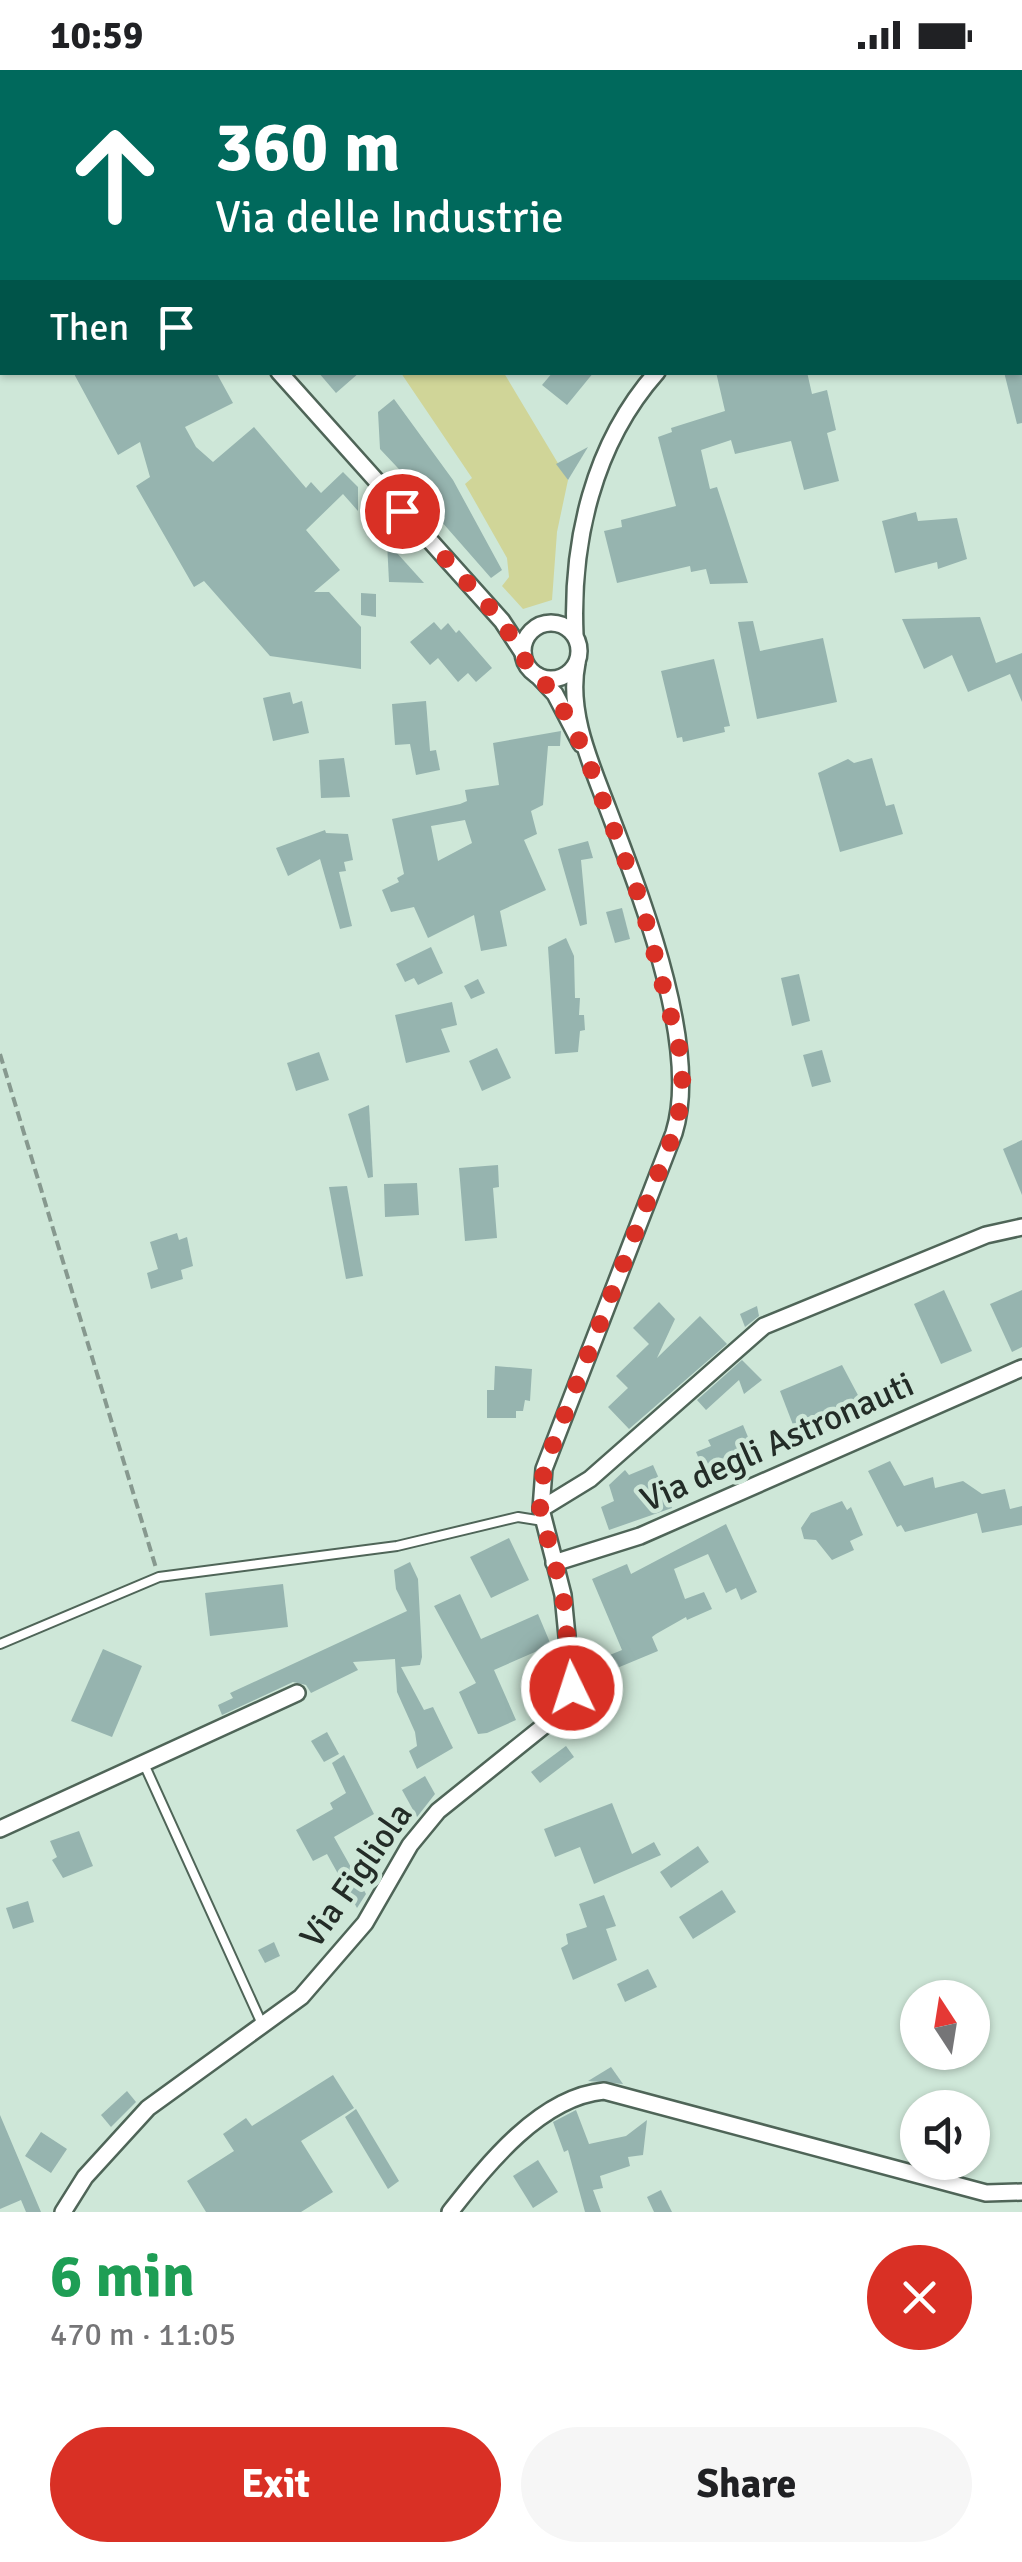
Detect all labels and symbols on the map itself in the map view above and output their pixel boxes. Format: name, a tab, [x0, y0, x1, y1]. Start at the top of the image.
pin	[360, 469, 445, 554]
street label: Via degli Astronauti	[634, 1363, 920, 1521]
position arrow	[520, 1636, 624, 1740]
street label: Via Figliola	[290, 1794, 422, 1956]
north arrow	[900, 1980, 990, 2070]

